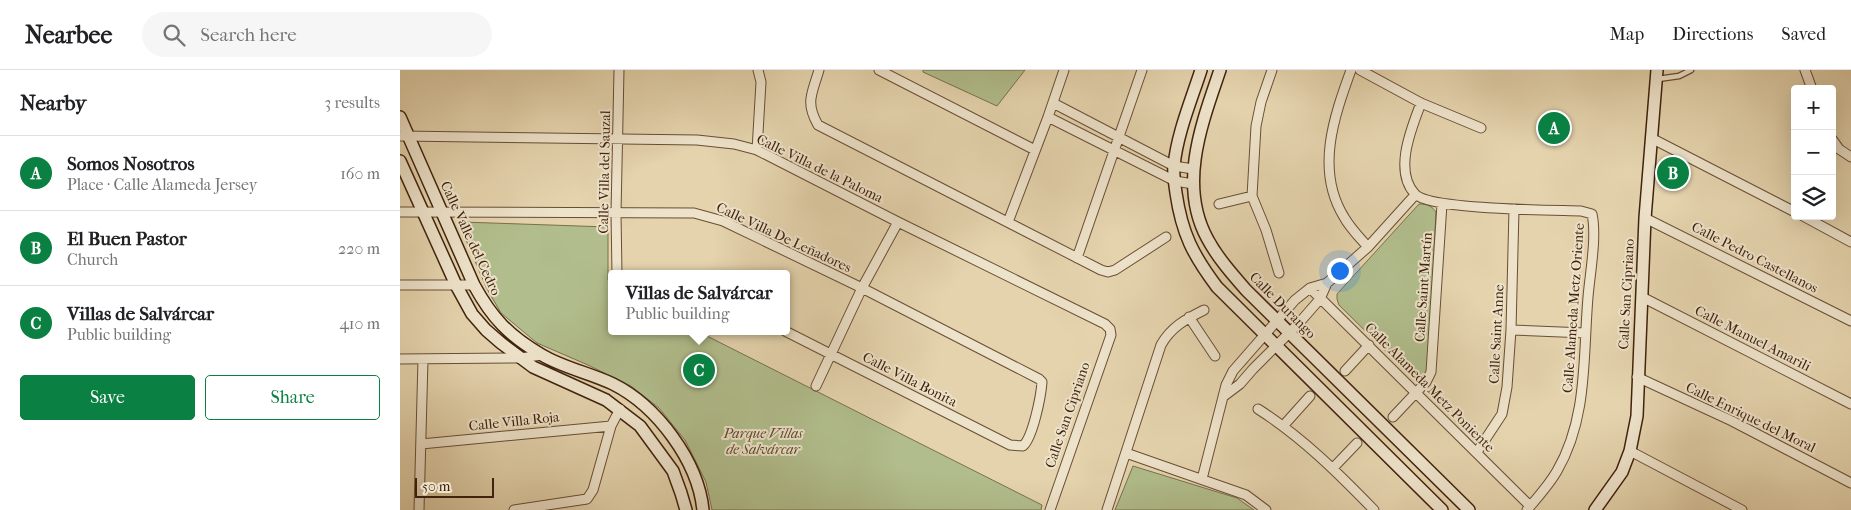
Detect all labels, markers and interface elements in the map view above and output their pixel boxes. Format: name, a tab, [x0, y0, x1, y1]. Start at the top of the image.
search box	[142, 12, 492, 57]
text: Nearbee	[25, 21, 112, 49]
icon: search	[160, 21, 188, 49]
text: Search here	[200, 24, 297, 46]
text: Map	[1610, 24, 1644, 45]
text: Directions	[1672, 24, 1753, 45]
text: Saved	[1781, 24, 1826, 45]
map controls	[1791, 85, 1836, 220]
button: +	[1791, 85, 1836, 130]
text: Nearby	[20, 91, 86, 115]
text: 3 results	[324, 93, 380, 112]
pin: A	[1538, 109, 1570, 147]
street label: Calle Villa del Sauzal	[595, 110, 614, 234]
street label: Calle Villa de la Paloma	[754, 130, 886, 207]
button: −	[1791, 130, 1836, 175]
text: Somos Nosotros	[67, 153, 194, 175]
pin: B	[1657, 154, 1689, 192]
text: A	[31, 164, 41, 183]
text: 160 m	[340, 164, 380, 183]
text: Place · Calle Alameda Jersey	[67, 175, 257, 194]
button: layers	[1791, 175, 1836, 220]
street label: Calle Valle del Cedro	[437, 178, 504, 298]
street label: Calle Villa De Leñadores	[714, 199, 854, 276]
street label: Calle Pedro Castellanos	[1689, 218, 1821, 297]
street label: Calle Alameda Metz Oriente	[1559, 222, 1588, 394]
text: El Buen Pastor	[67, 228, 187, 250]
street label: Calle Saint Martín	[1411, 232, 1436, 342]
street label: Calle San Cipriano	[1615, 238, 1638, 350]
text: B	[31, 239, 41, 258]
text: 220 m	[338, 239, 380, 258]
text: Church	[67, 250, 118, 269]
your location	[1327, 258, 1353, 284]
street label: Calle Durango	[1246, 269, 1319, 342]
popup	[608, 270, 790, 335]
text: Villas de Salvárcar	[625, 282, 773, 304]
street label: Calle Saint Anne	[1485, 284, 1508, 384]
street label: Calle Manuel Amarili	[1692, 302, 1813, 375]
text: Villas de Salvárcar	[67, 303, 214, 325]
text: Public building	[625, 304, 729, 323]
text: C	[31, 314, 41, 333]
text: 410 m	[339, 314, 380, 333]
street label: Calle Alameda Metz Poniente	[1361, 319, 1498, 456]
text: Public building	[67, 325, 171, 344]
street label: Calle Villa Bonita	[860, 348, 960, 411]
pin: C	[683, 351, 715, 389]
street label: Calle San Cipriano	[1041, 360, 1094, 470]
button: Save	[20, 375, 195, 420]
button: Share	[205, 375, 380, 420]
street label: Calle Enrique del Moral	[1683, 379, 1819, 456]
street label: Calle Villa Roja	[468, 408, 561, 435]
park label: Parque Villas de Salvárcar	[722, 425, 803, 458]
scale bar	[415, 475, 494, 498]
text: 50 m	[422, 478, 450, 495]

